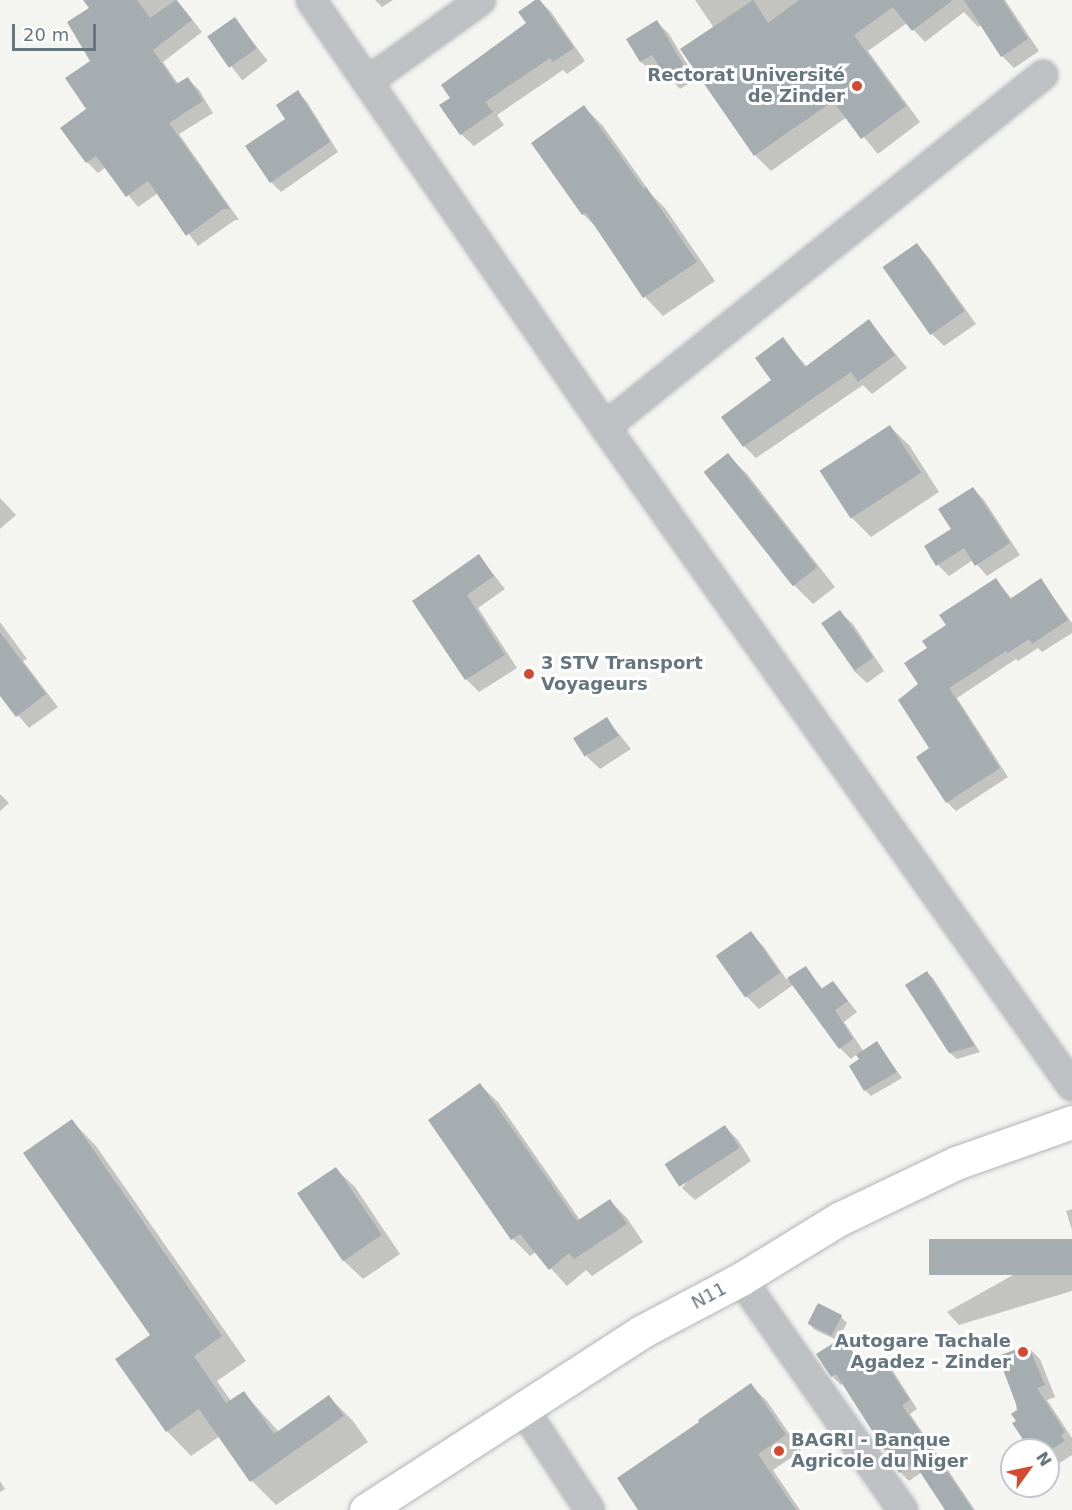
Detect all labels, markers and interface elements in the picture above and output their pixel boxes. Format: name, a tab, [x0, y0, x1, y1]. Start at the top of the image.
scale bar	[15, 12, 99, 50]
text: 20 m	[23, 24, 69, 45]
place label: Rectorat Université de Zinder	[647, 65, 845, 107]
marker: Rectorat Université de Zinder	[850, 79, 864, 93]
place label: 3 STV Transport Voyageurs	[541, 653, 703, 696]
marker: 3 STV Transport Voyageurs	[522, 667, 536, 681]
street label: N11	[688, 1278, 730, 1314]
place label: Autogare Tachale Agadez - Zinder	[835, 1331, 1011, 1374]
marker: Autogare Tachale Agadez - Zinder	[1016, 1345, 1030, 1359]
place label: BAGRI - Banque Agricole du Niger	[791, 1430, 968, 1472]
north arrow	[1000, 1438, 1060, 1498]
marker: BAGRI - Banque Agricole du Niger	[772, 1444, 786, 1458]
text: N	[1032, 1448, 1055, 1470]

